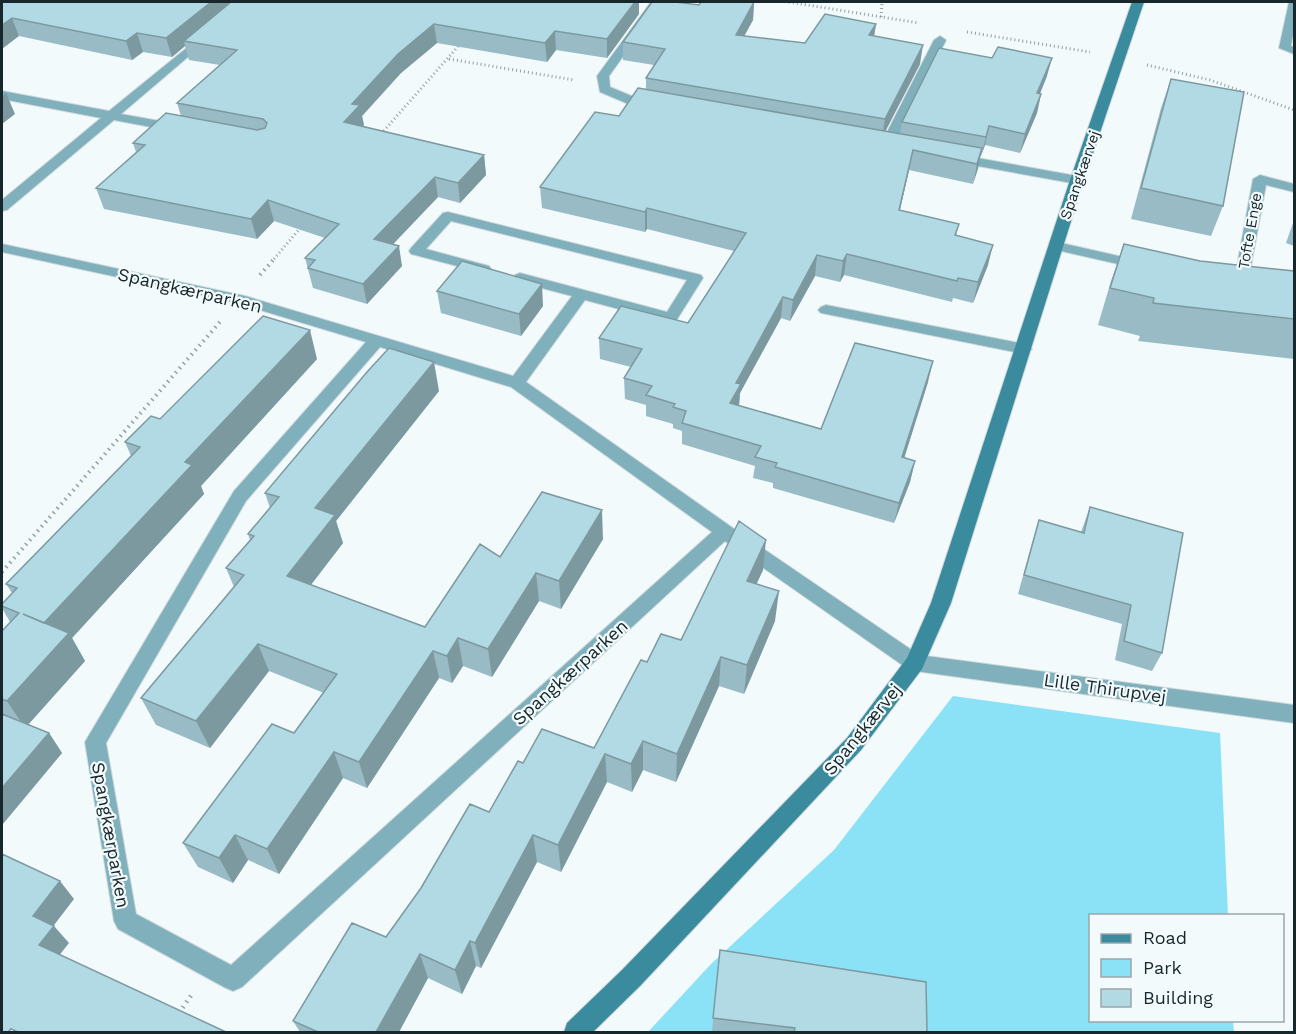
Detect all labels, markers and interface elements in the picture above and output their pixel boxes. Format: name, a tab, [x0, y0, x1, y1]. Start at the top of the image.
street label: Spangkærvej	[1056, 128, 1104, 222]
street label: Tofte Enge	[1234, 192, 1266, 270]
street label: Spangkærparken	[116, 263, 264, 317]
street label: Spangkærparken	[508, 615, 632, 729]
street label: Lille Thirupvej	[1042, 669, 1168, 707]
street label: Spangkærvej	[819, 679, 905, 779]
street label: Spangkærparken	[88, 761, 134, 909]
legend	[1089, 914, 1284, 1022]
text: Road	[1143, 927, 1187, 948]
text: Park	[1143, 957, 1182, 978]
text: Building	[1143, 987, 1213, 1008]

